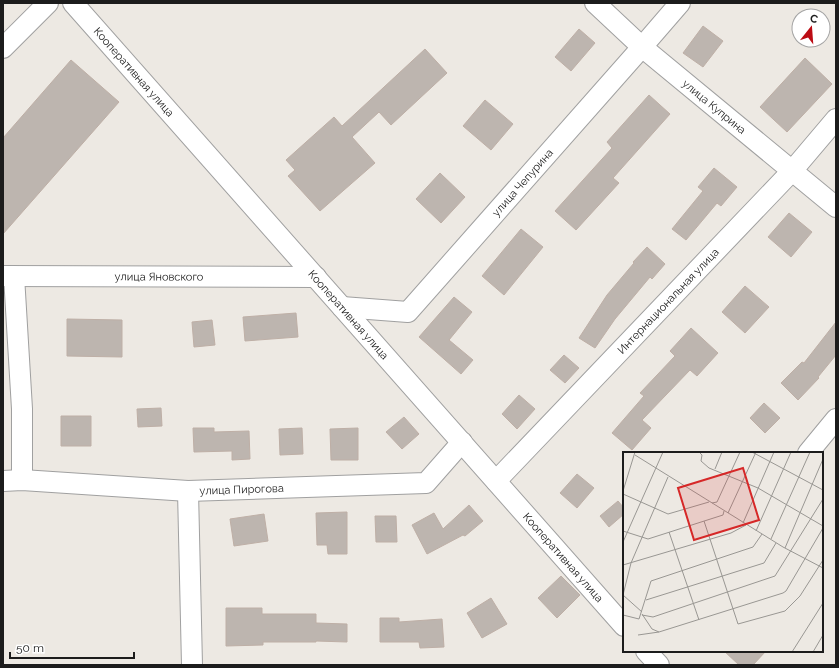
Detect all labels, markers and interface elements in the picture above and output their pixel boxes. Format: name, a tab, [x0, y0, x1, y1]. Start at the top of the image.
north arrow	[791, 8, 831, 48]
text: С	[808, 12, 820, 26]
street label: Кооперативная улица	[91, 25, 177, 119]
street label: улица Куприна	[680, 77, 749, 137]
street label: улица Чепурина	[489, 146, 556, 219]
street label: Интернациональная улица	[615, 245, 721, 356]
street label: Кооперативная улица	[306, 267, 391, 362]
street label: улица Яновского	[115, 270, 204, 283]
inset map	[623, 452, 823, 652]
street label: улица Пирогова	[199, 481, 284, 497]
street label: Кооперативная улица	[520, 510, 606, 605]
scale bar	[10, 634, 134, 660]
text: 50 m	[16, 641, 44, 655]

